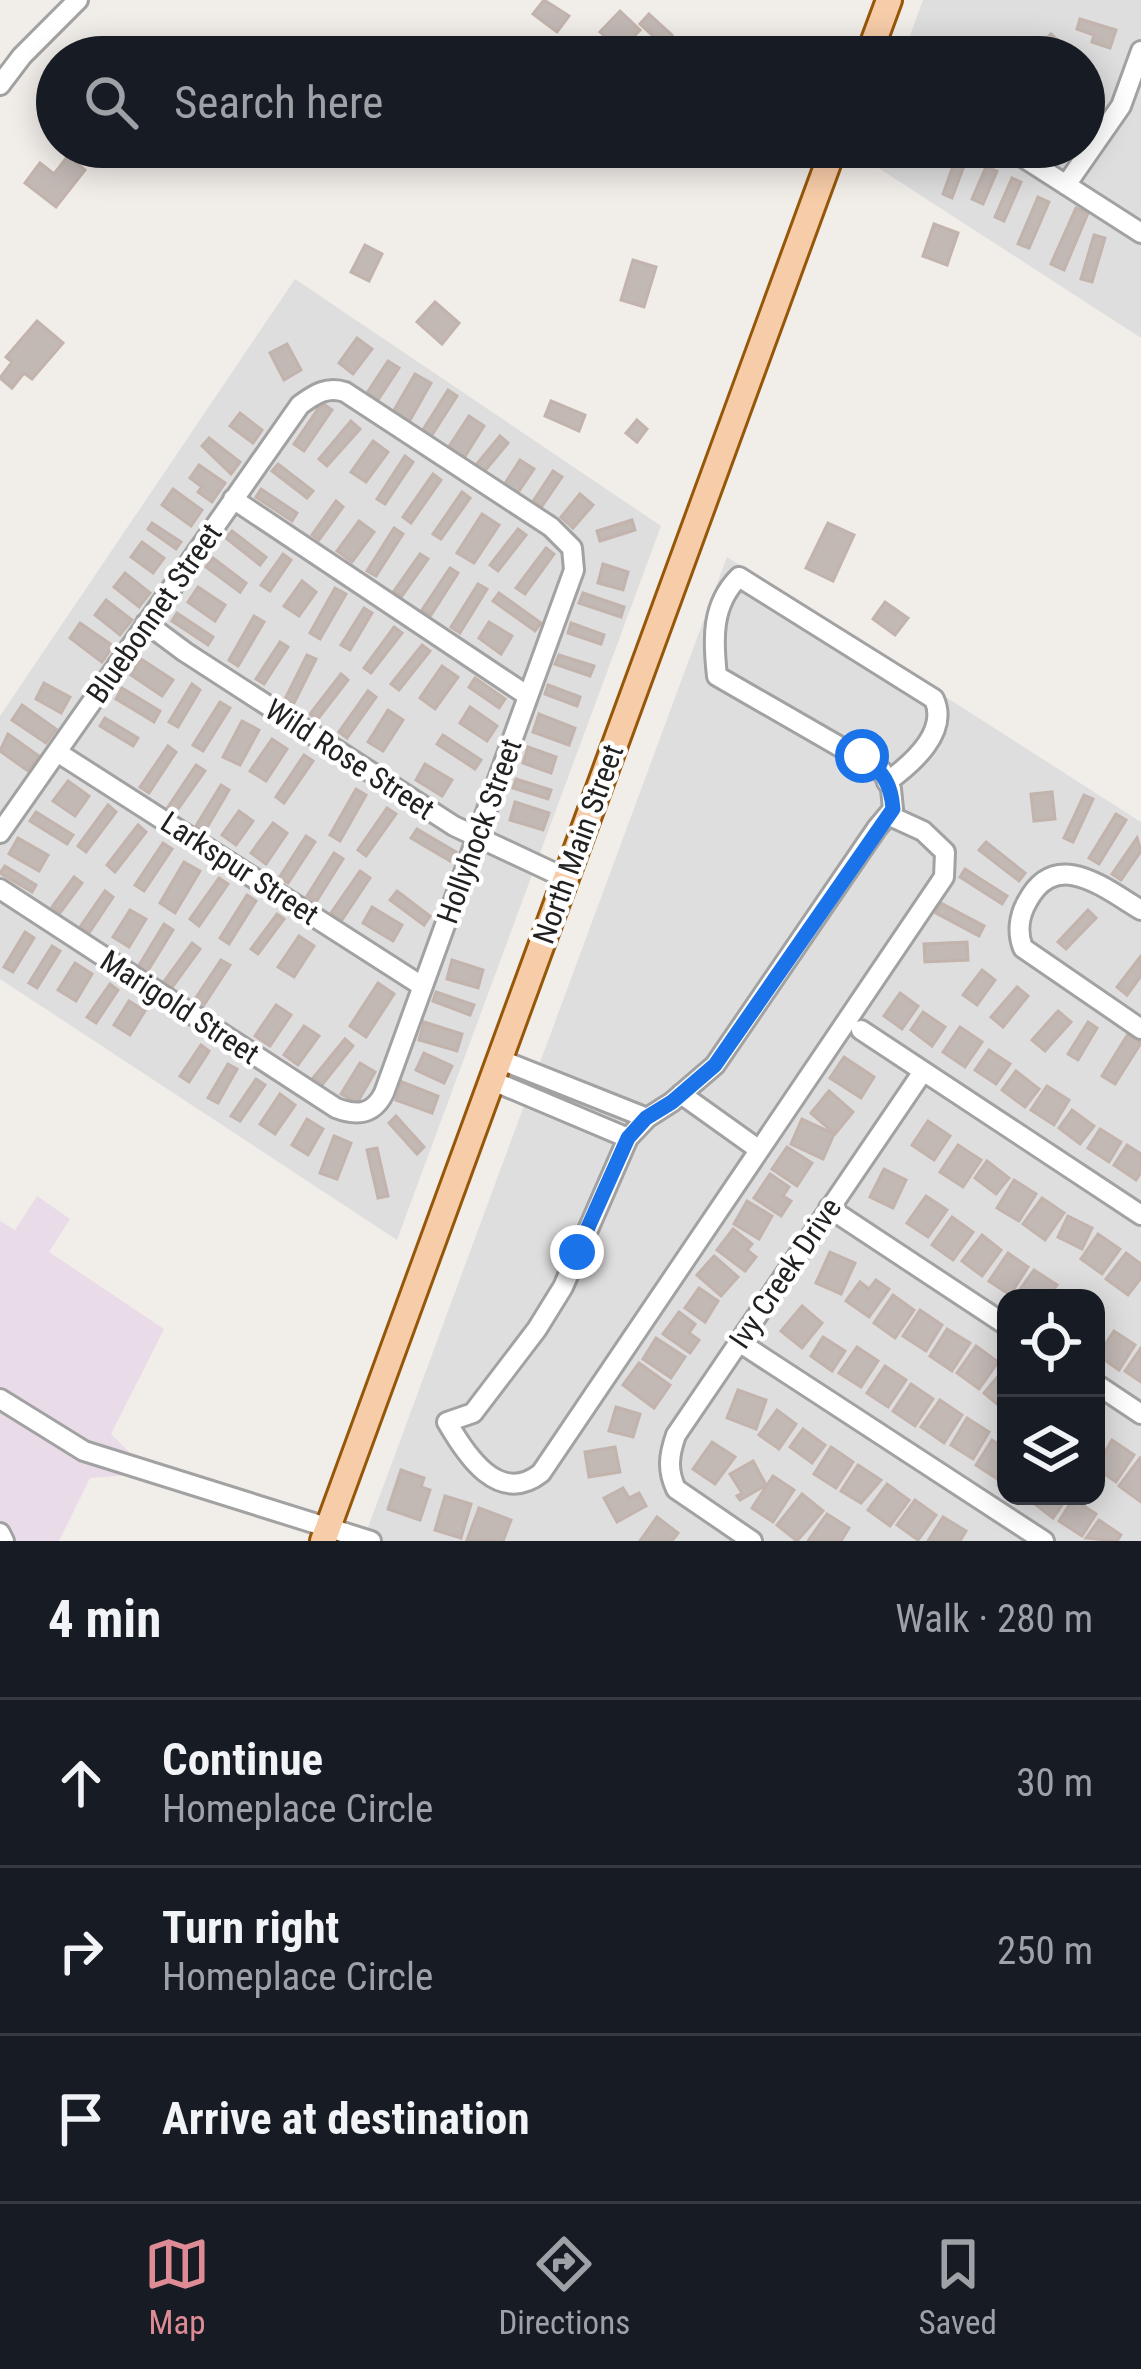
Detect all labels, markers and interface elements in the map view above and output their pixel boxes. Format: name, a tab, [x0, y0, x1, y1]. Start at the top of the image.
search box	[36, 36, 1105, 168]
icon: search	[78, 69, 144, 135]
text: Search here	[174, 76, 383, 129]
street label: Bluebonnet Street	[79, 517, 229, 709]
street label: Wild Rose Street	[259, 691, 441, 827]
route start	[835, 729, 889, 783]
street label: Hollyhock Street	[429, 734, 529, 928]
street label: North Main Street	[526, 740, 630, 948]
street label: Larkspur Street	[155, 804, 325, 932]
street label: Marigold Street	[94, 943, 266, 1071]
street label: Ivy Creek Drive	[722, 1191, 848, 1355]
route end	[550, 1225, 604, 1279]
map controls	[997, 1289, 1105, 1505]
button: locate	[997, 1289, 1105, 1397]
button: layers	[997, 1397, 1105, 1505]
text: 4 min	[48, 1590, 161, 1649]
text: Walk · 280 m	[895, 1596, 1093, 1642]
text: Continue	[162, 1733, 323, 1786]
icon: ahead	[48, 1750, 114, 1816]
text: 30 m	[1016, 1760, 1093, 1806]
text: Homeplace Circle	[162, 1786, 433, 1832]
text: Turn right	[162, 1901, 339, 1954]
icon: right	[48, 1918, 114, 1984]
text: 250 m	[997, 1928, 1093, 1974]
text: Homeplace Circle	[162, 1954, 433, 2000]
icon: arrive	[48, 2086, 114, 2152]
text: Arrive at destination	[162, 2092, 530, 2145]
tab: Map	[144, 2231, 210, 2342]
tab: Directions	[498, 2231, 630, 2342]
tab: Saved	[918, 2231, 997, 2342]

